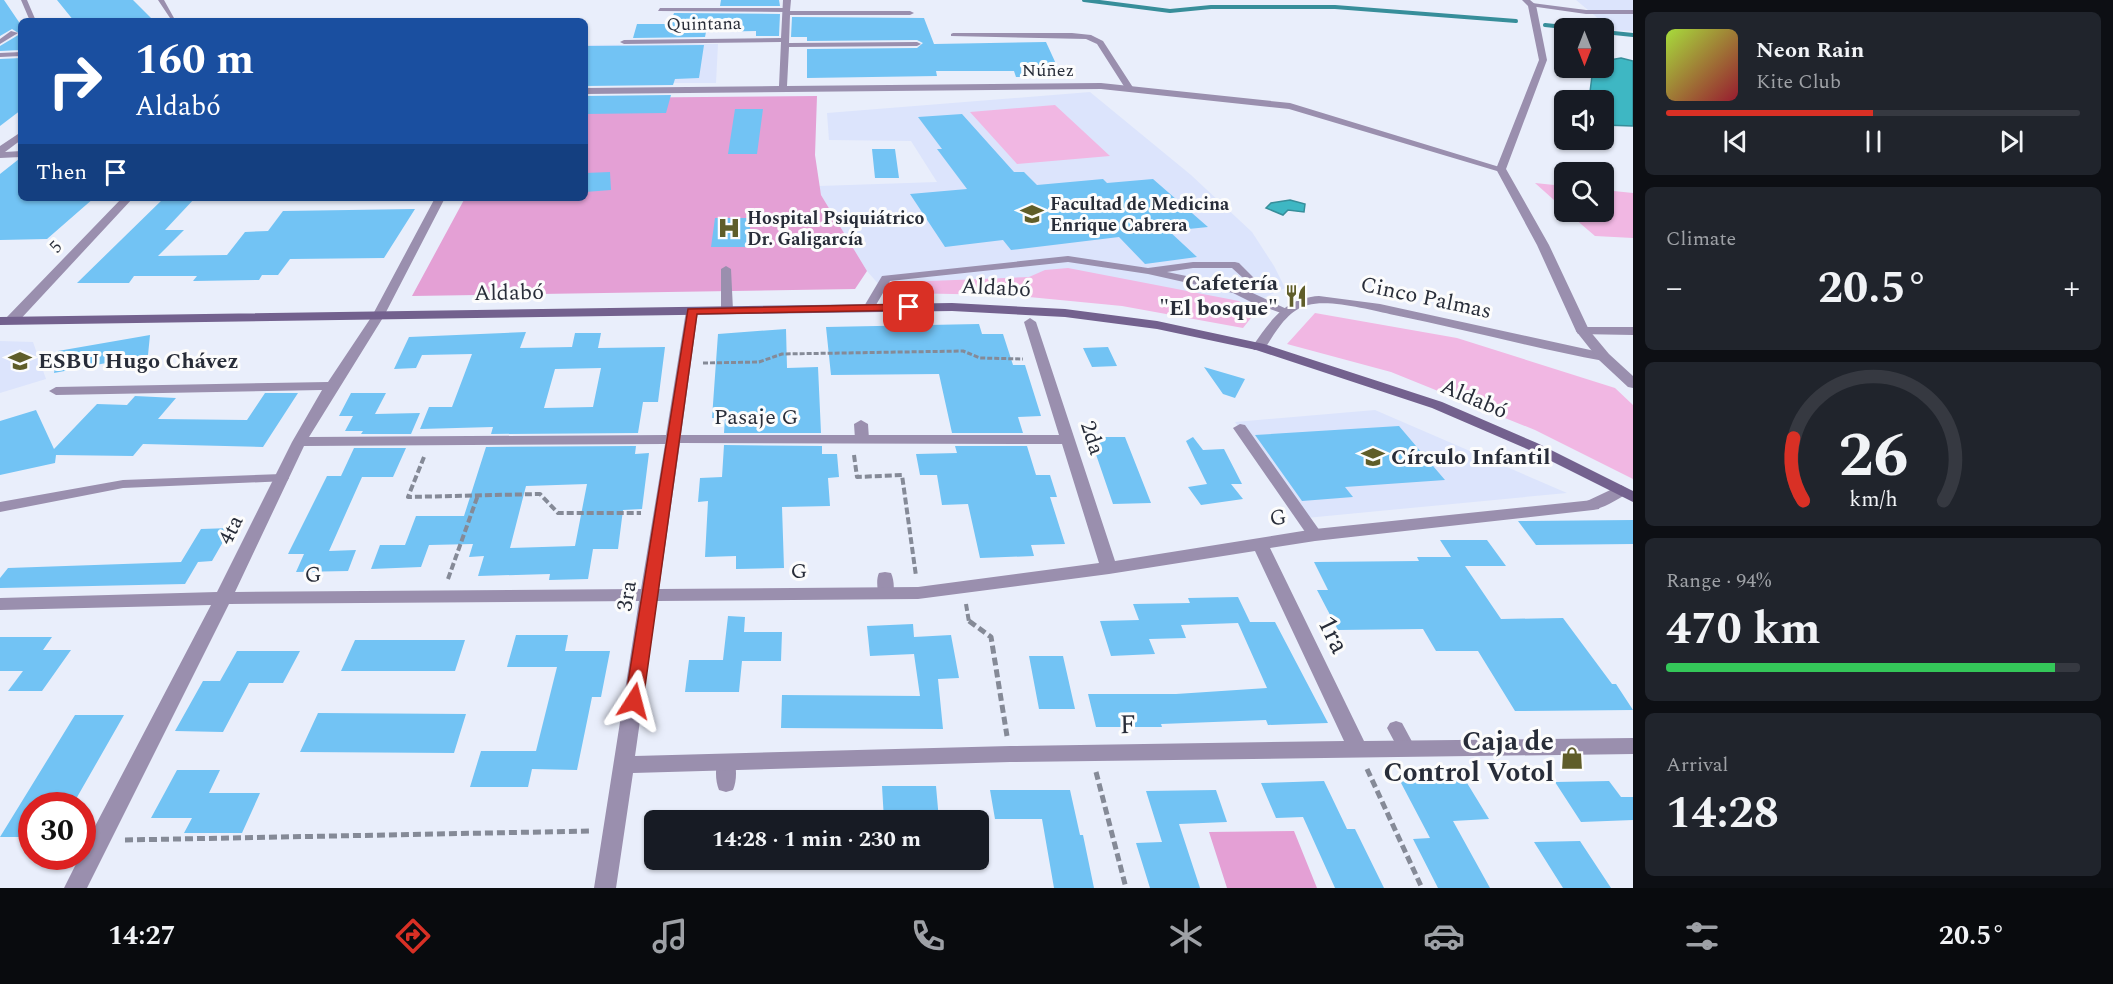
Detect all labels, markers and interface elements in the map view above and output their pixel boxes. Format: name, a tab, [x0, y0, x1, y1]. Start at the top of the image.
street label: Quintana	[666, 10, 742, 38]
north arrow	[1554, 18, 1614, 78]
map controls	[1554, 18, 1614, 222]
text: 160 m	[135, 29, 254, 92]
text: Neon Rain	[1756, 34, 1864, 67]
icon: right	[36, 42, 114, 120]
street label: Núñez	[1022, 57, 1074, 84]
text: Kite Club	[1756, 67, 1841, 97]
text: Aldabó	[135, 86, 221, 128]
button: sound	[1554, 90, 1614, 150]
icon: previous	[1719, 125, 1752, 158]
icon: pause	[1857, 125, 1890, 158]
icon: next	[1995, 125, 2028, 158]
text: Then	[36, 156, 87, 189]
icon: arrive	[99, 156, 132, 189]
button: search	[1554, 162, 1614, 222]
place label: Facultad de Medicina Enrique Cabrera	[1050, 191, 1230, 239]
school or university icon: Facultad de Medicina Enrique Cabrera	[1019, 201, 1045, 227]
place label: Hospital Psiquiátrico Dr. Galigarcía	[747, 205, 924, 253]
hospital icon: Hospital Psiquiátrico Dr. Galigarcía	[716, 215, 742, 241]
text: Climate	[1666, 224, 1736, 254]
street label: 5	[43, 234, 69, 260]
text: 20.5°	[1818, 254, 1928, 323]
text: −	[1666, 263, 1683, 313]
text: +	[2063, 263, 2080, 313]
place label: Cafetería "El bosque"	[1159, 267, 1279, 325]
street label: Cinco Palmas	[1357, 268, 1495, 328]
street label: Aldabó	[960, 270, 1032, 306]
street label: Aldabó	[474, 276, 544, 310]
pin	[883, 281, 934, 332]
restaurant icon: Cafetería "El bosque"	[1283, 283, 1309, 309]
icon: arrive	[892, 290, 925, 323]
place label: ESBU Hugo Chávez	[38, 345, 239, 378]
school or university icon: ESBU Hugo Chávez	[7, 348, 33, 374]
street label: Aldabó	[1435, 370, 1513, 428]
street label: Pasaje G	[714, 401, 798, 434]
text: 26	[1838, 409, 1908, 504]
street label: 2da	[1071, 417, 1113, 460]
place label: Círculo Infantil	[1391, 441, 1550, 474]
school or university icon: Círculo Infantil	[1360, 444, 1386, 470]
text: km/h	[1849, 483, 1897, 516]
street label: G	[1267, 500, 1289, 536]
street label: 4ta	[210, 509, 252, 551]
street label: G	[791, 555, 807, 588]
street label: G	[304, 558, 322, 592]
text: Range · 94%	[1666, 566, 1771, 596]
street label: 3ra	[608, 578, 646, 614]
text: 470 km	[1666, 595, 1821, 664]
street label: 1ra	[1306, 609, 1360, 661]
position arrow	[602, 669, 666, 733]
street label: F	[1119, 704, 1137, 746]
place label: Caja de Control Votol	[1383, 721, 1554, 794]
shop icon: Caja de Control Votol	[1559, 745, 1585, 771]
text: Arrival	[1666, 750, 1728, 780]
text: 14:28	[1666, 779, 1779, 848]
speed limit sign: 30	[18, 792, 96, 870]
text: 14:28 · 1 min · 230 m	[712, 823, 921, 856]
text: 14:27	[108, 915, 176, 957]
icon: directions	[392, 915, 434, 957]
icon: music	[649, 915, 691, 957]
icon: phone	[907, 915, 949, 957]
icon: climate	[1165, 915, 1207, 957]
icon: car	[1423, 915, 1465, 957]
icon: filters	[1681, 915, 1723, 957]
text: 20.5°	[1939, 915, 2005, 957]

